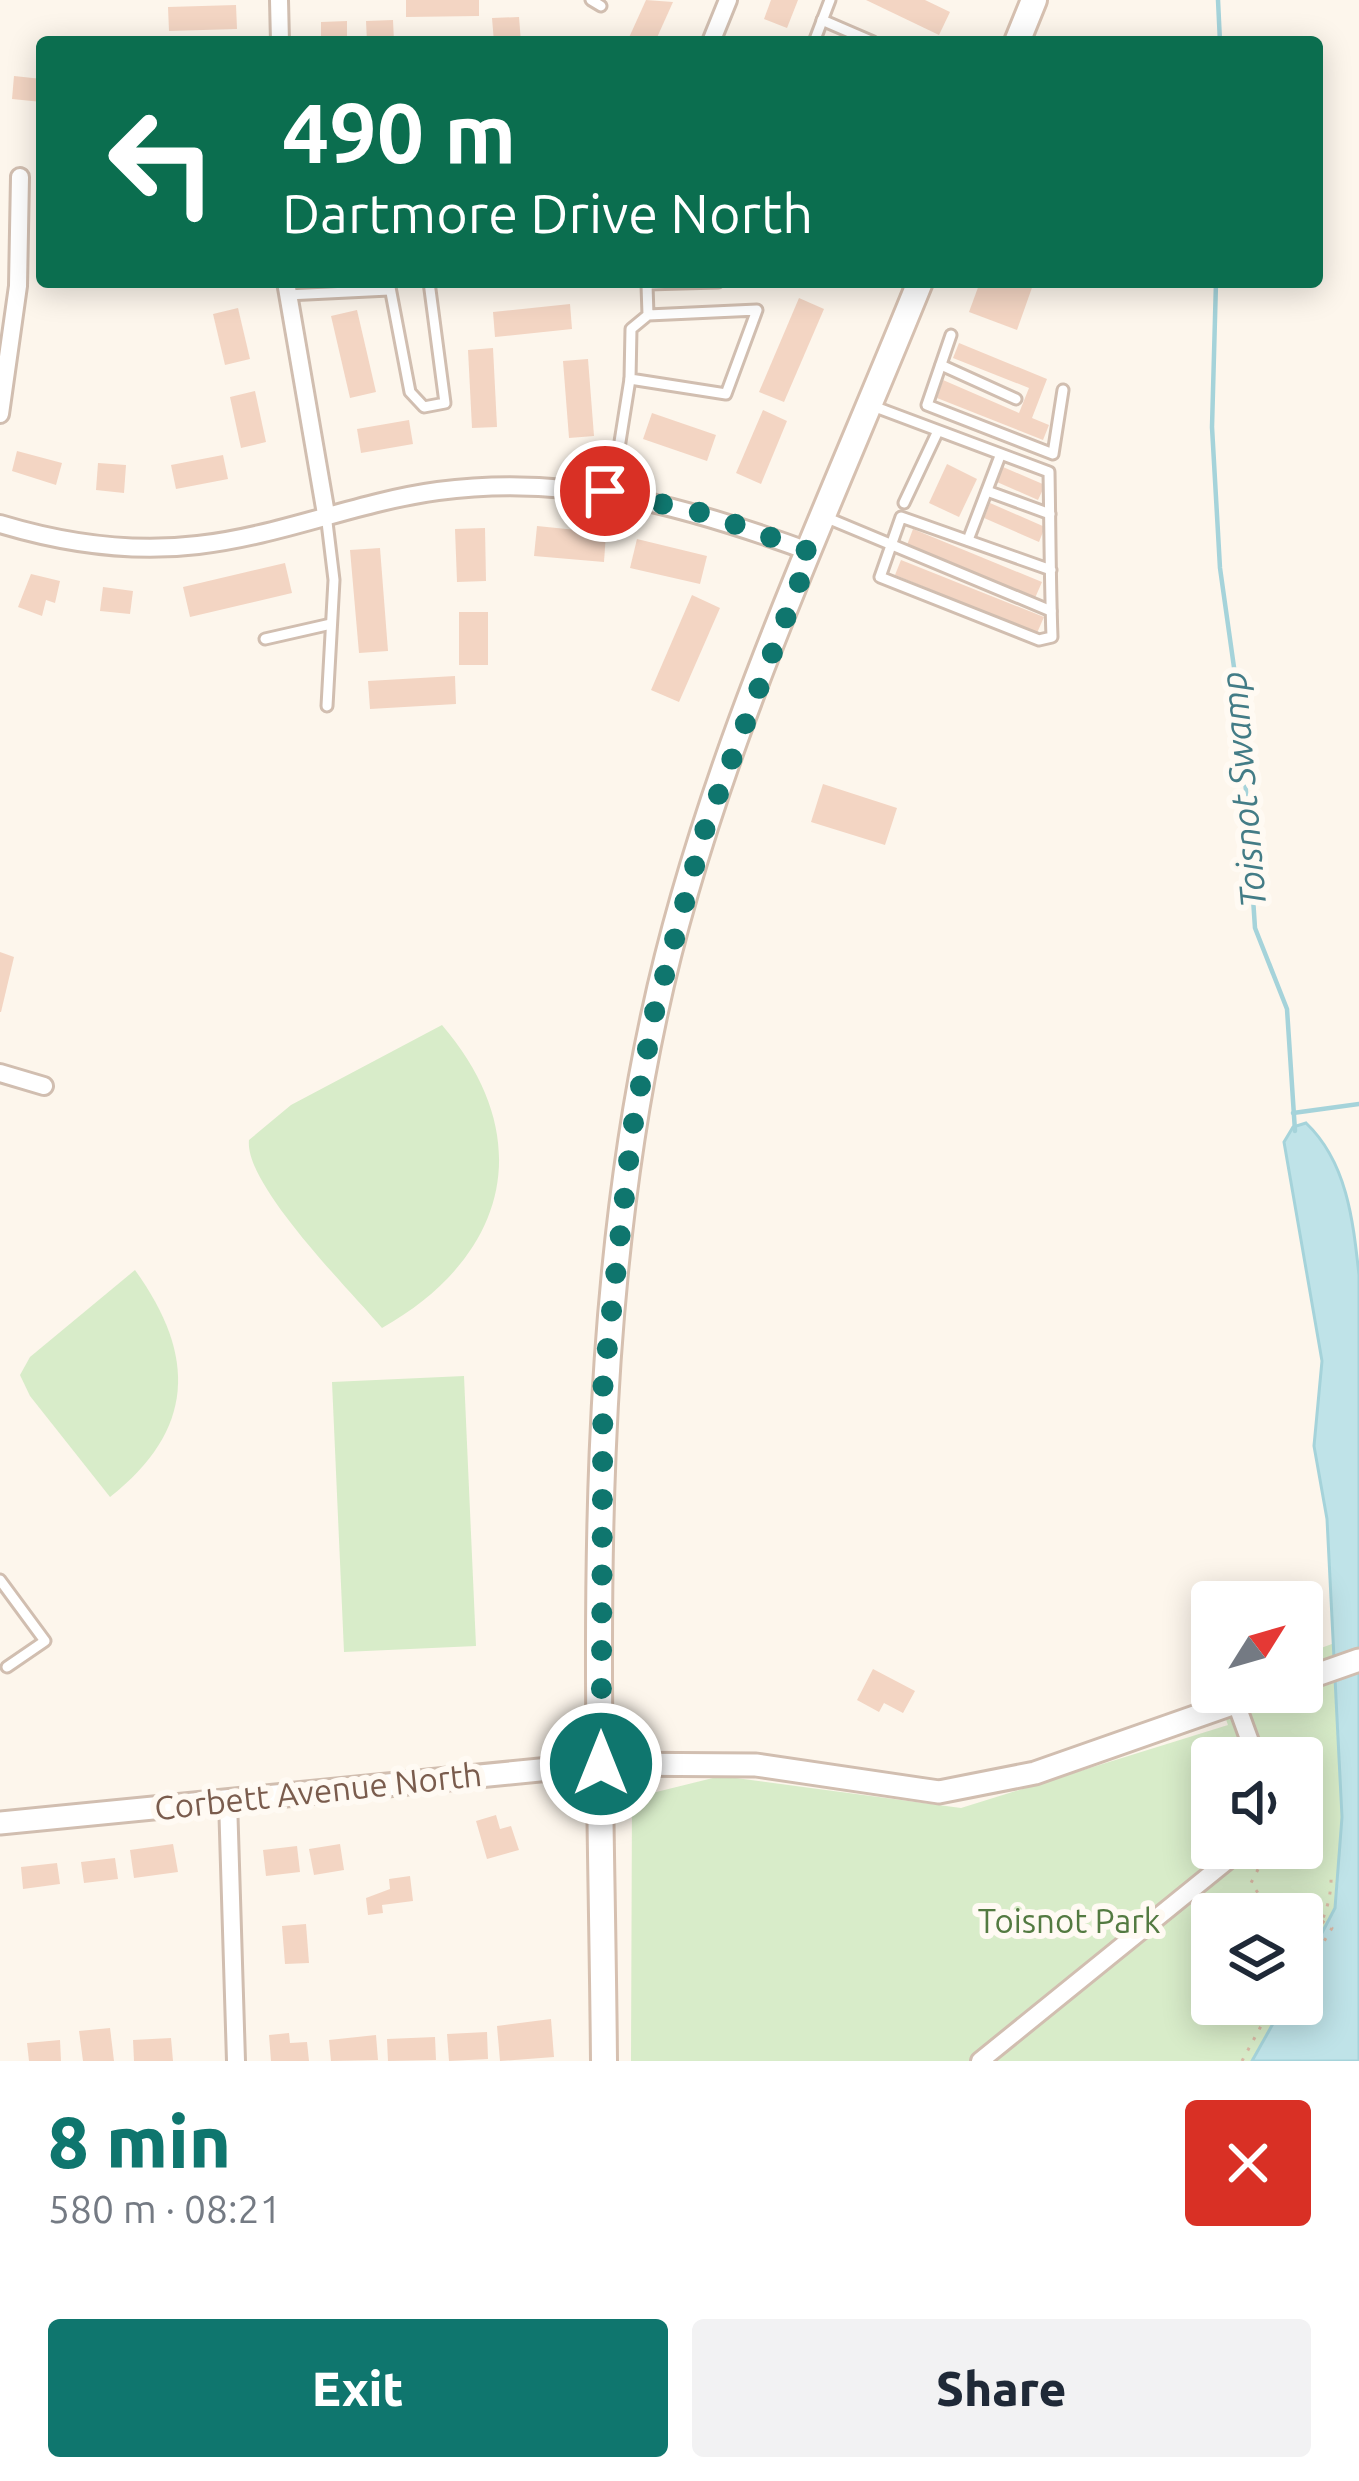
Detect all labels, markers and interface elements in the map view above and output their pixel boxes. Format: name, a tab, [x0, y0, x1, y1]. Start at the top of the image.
icon: left	[84, 84, 240, 240]
text: 490 m	[282, 85, 516, 179]
text: Dartmore Drive North	[282, 183, 813, 243]
pin	[554, 440, 656, 542]
icon: arrive	[572, 458, 638, 524]
water label: Toisnot Swamp	[1212, 670, 1273, 910]
north arrow	[1191, 1581, 1323, 1713]
map controls	[1191, 1581, 1323, 2025]
position arrow	[538, 1701, 664, 1827]
button: sound	[1191, 1737, 1323, 1869]
street label: Corbett Avenue North	[152, 1755, 483, 1826]
button: layers	[1191, 1893, 1323, 2025]
park label: Toisnot Park	[978, 1902, 1161, 1939]
button: close	[1185, 2100, 1311, 2226]
text: 8 min	[48, 2101, 231, 2182]
text: 580 m · 08:21	[48, 2187, 282, 2230]
button: Exit	[48, 2319, 668, 2457]
button: Share	[692, 2319, 1311, 2457]

